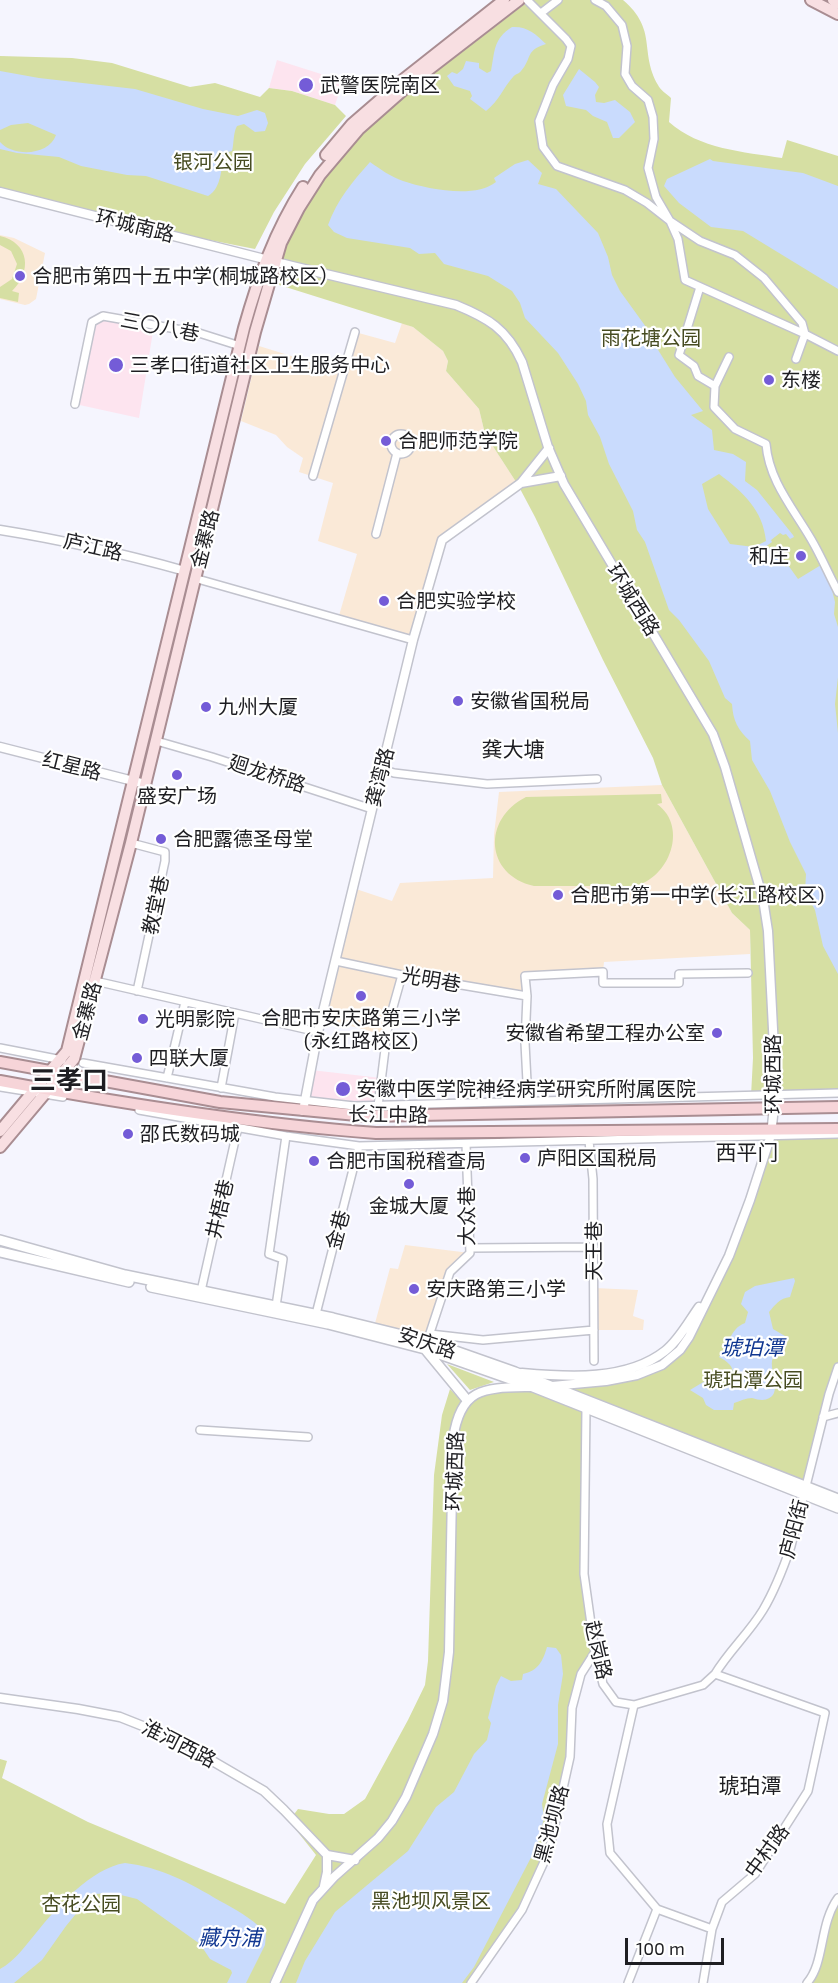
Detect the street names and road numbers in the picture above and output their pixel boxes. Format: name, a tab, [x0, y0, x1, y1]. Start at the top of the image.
street label: 环城南路	[93, 205, 177, 247]
street label: 三〇八巷	[118, 308, 202, 346]
street label: 金寨路	[186, 507, 224, 571]
street label: 庐江路	[61, 529, 125, 565]
street label: 环城西路	[602, 560, 664, 640]
street label: 龚湾路	[361, 745, 399, 809]
street label: 红星路	[40, 747, 104, 785]
street label: 廻龙桥路	[225, 750, 309, 798]
street label: 教堂巷	[138, 873, 174, 937]
street label: 光明巷	[399, 963, 463, 997]
street label: 金寨路	[68, 979, 106, 1043]
street label: 环城西路	[761, 1034, 785, 1114]
street label: 长江中路	[348, 1102, 428, 1128]
street label: 井梧巷	[202, 1177, 238, 1241]
street label: 大众巷	[455, 1186, 479, 1246]
street label: 金巷	[321, 1208, 355, 1252]
street label: 天王巷	[582, 1221, 606, 1281]
street label: 安庆路	[395, 1322, 459, 1364]
street label: 环城西路	[442, 1431, 468, 1511]
street label: 庐阳街	[775, 1497, 813, 1561]
street label: 赵岗路	[580, 1618, 616, 1682]
street label: 淮河西路	[138, 1715, 220, 1773]
street label: 黑池坝路	[530, 1782, 574, 1866]
street label: 中村路	[740, 1820, 794, 1882]

